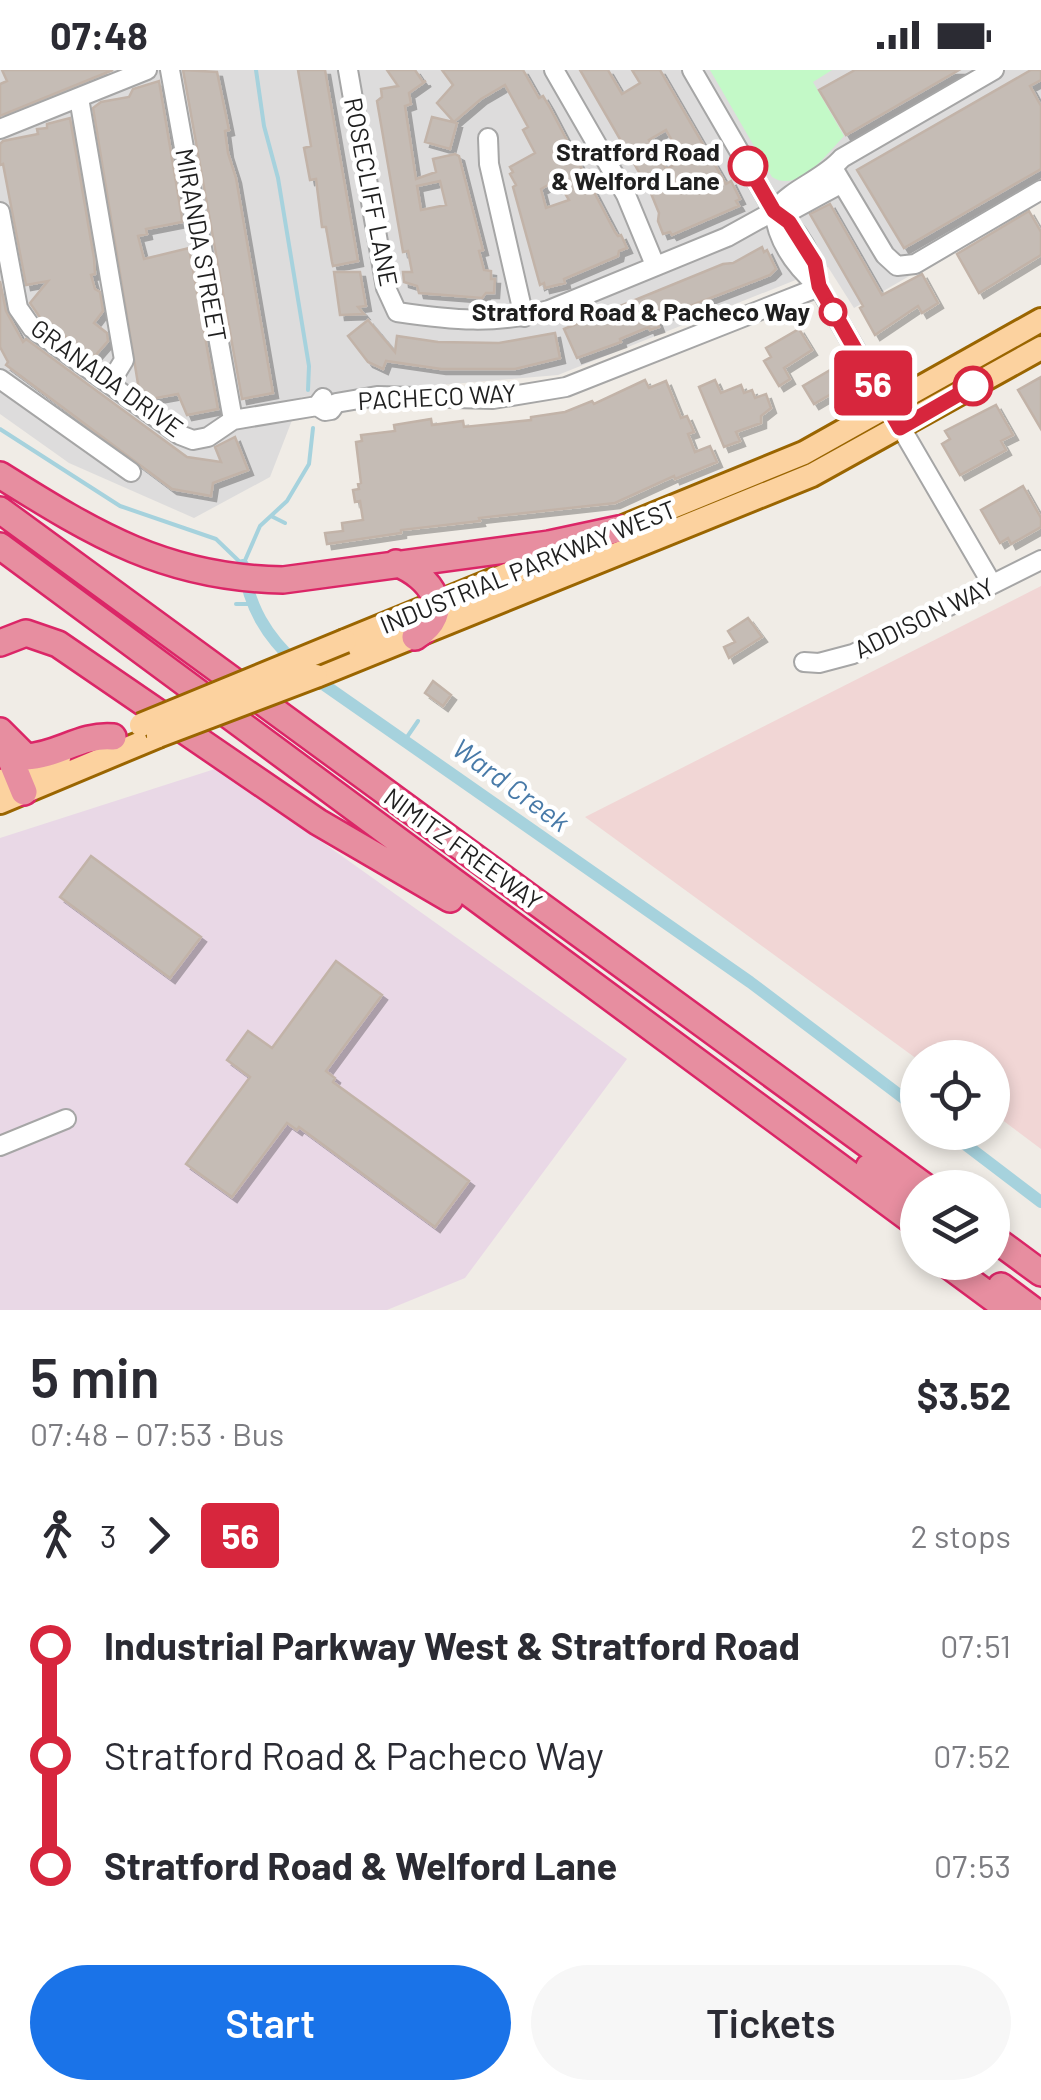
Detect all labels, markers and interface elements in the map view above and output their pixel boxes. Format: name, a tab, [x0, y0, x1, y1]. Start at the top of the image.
text: 07:48	[50, 12, 148, 58]
street label: ROSECLIFF LANE	[339, 95, 405, 289]
place label: Stratford Road & Welford Lane	[551, 136, 720, 195]
street label: MIRANDA STREET	[170, 146, 234, 344]
marker: Stratford Road & Welford Lane	[729, 147, 767, 185]
place label: Stratford Road & Pacheco Way	[472, 296, 810, 326]
marker: Stratford Road & Pacheco Way	[820, 299, 846, 325]
street label: GRANADA DRIVE	[26, 312, 189, 442]
line badge: 56	[828, 350, 918, 416]
text: 56	[854, 362, 892, 404]
unlabelled marker	[954, 367, 992, 405]
street label: PACHECO WAY	[357, 377, 517, 415]
street label: INDUSTRIAL PARKWAY WEST	[375, 493, 680, 639]
street label: ADDISON WAY	[849, 570, 998, 664]
water label: Ward Creek	[446, 730, 577, 838]
street label: NIMITZ FREEWAY	[379, 781, 548, 916]
map controls	[900, 1040, 1010, 1280]
button: locate	[900, 1040, 1010, 1150]
button: layers	[900, 1170, 1010, 1280]
text: 5 min	[30, 1343, 160, 1409]
text: $3.52	[917, 1372, 1011, 1418]
text: 07:48 – 07:53 · Bus	[30, 1414, 284, 1452]
icon: walk	[30, 1508, 85, 1563]
icon: forward	[131, 1508, 186, 1563]
text: 56	[221, 1514, 259, 1556]
text: 3	[100, 1516, 116, 1554]
text: 2 stops	[910, 1516, 1011, 1554]
text: Industrial Parkway West & Stratford Road	[104, 1622, 800, 1668]
text: 07:51	[940, 1626, 1011, 1664]
text: Stratford Road & Pacheco Way	[104, 1732, 604, 1778]
text: 07:52	[933, 1736, 1011, 1774]
text: Stratford Road & Welford Lane	[104, 1842, 617, 1888]
text: 07:53	[934, 1846, 1011, 1884]
button: Start	[30, 1965, 511, 2080]
button: Tickets	[531, 1965, 1011, 2080]

